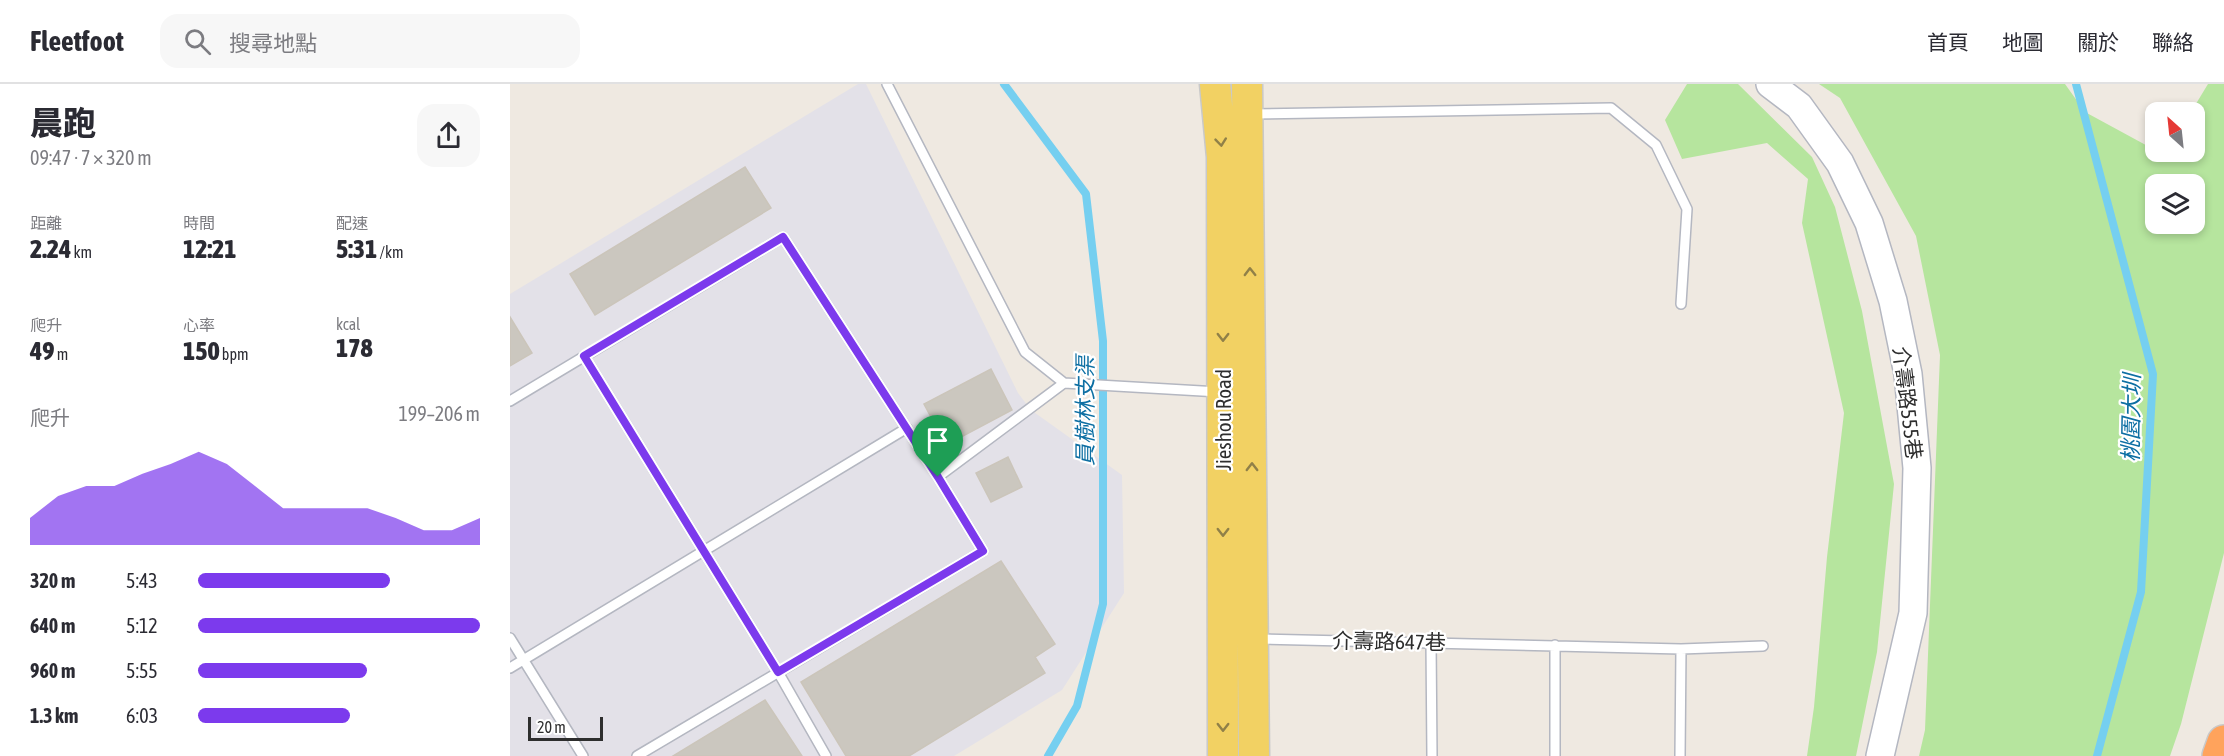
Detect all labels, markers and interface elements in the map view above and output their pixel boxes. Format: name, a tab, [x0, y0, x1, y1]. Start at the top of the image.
search box	[160, 14, 580, 68]
text: Fleetfoot	[30, 25, 124, 57]
icon: search	[181, 25, 214, 58]
text: 搜尋地點	[229, 30, 317, 56]
text: 首頁	[1927, 30, 1969, 54]
text: 地圖	[2002, 30, 2044, 54]
text: 關於	[2077, 30, 2119, 54]
text: 聯絡	[2152, 30, 2194, 54]
north arrow	[2145, 102, 2205, 162]
map controls	[2145, 102, 2205, 234]
text: 晨跑	[30, 104, 96, 142]
button: share	[417, 104, 480, 167]
one-way arrow	[1214, 138, 1227, 147]
text: 09:47 · 7 × 320 m	[30, 146, 152, 169]
button: layers	[2145, 174, 2205, 234]
text: 距離	[30, 214, 62, 232]
text: 時間	[183, 214, 215, 232]
text: 配速	[336, 214, 368, 232]
text: 2.24	[30, 234, 71, 264]
text: 12:21	[183, 234, 237, 264]
text: 5:31	[336, 234, 377, 264]
text: km	[71, 243, 92, 261]
text: /km	[377, 243, 403, 261]
one-way arrow	[1244, 267, 1256, 276]
text: kcal	[336, 315, 360, 333]
text: 爬升	[30, 316, 62, 334]
text: 心率	[183, 316, 215, 334]
text: 178	[336, 333, 373, 363]
one-way arrow	[1217, 333, 1229, 342]
text: 49	[30, 336, 54, 366]
text: 150	[183, 336, 220, 366]
text: m	[54, 345, 68, 363]
text: bpm	[220, 345, 249, 363]
street label: 介壽路555巷	[1889, 345, 1927, 461]
water label: 員樹林支渠	[1072, 353, 1098, 466]
street label: Jieshou Road	[1211, 369, 1235, 471]
water label: 桃園大圳	[2117, 371, 2145, 462]
text: 199–206 m	[398, 402, 480, 425]
text: 爬升	[30, 406, 70, 429]
pin	[912, 415, 963, 477]
icon: arrive	[921, 424, 954, 457]
one-way arrow	[1245, 462, 1258, 471]
one-way arrow	[1217, 528, 1229, 537]
text: 320 m	[30, 569, 75, 592]
text: 5:43	[126, 569, 158, 592]
text: 640 m	[30, 614, 75, 637]
text: 5:12	[126, 614, 158, 637]
street label: 介壽路647巷	[1332, 628, 1446, 654]
text: 960 m	[30, 659, 75, 682]
text: 5:55	[126, 659, 158, 682]
text: 1.3 km	[30, 704, 78, 727]
text: 6:03	[126, 704, 158, 727]
scale bar	[528, 714, 603, 742]
text: 20 m	[537, 718, 566, 736]
one-way arrow	[1217, 723, 1229, 732]

